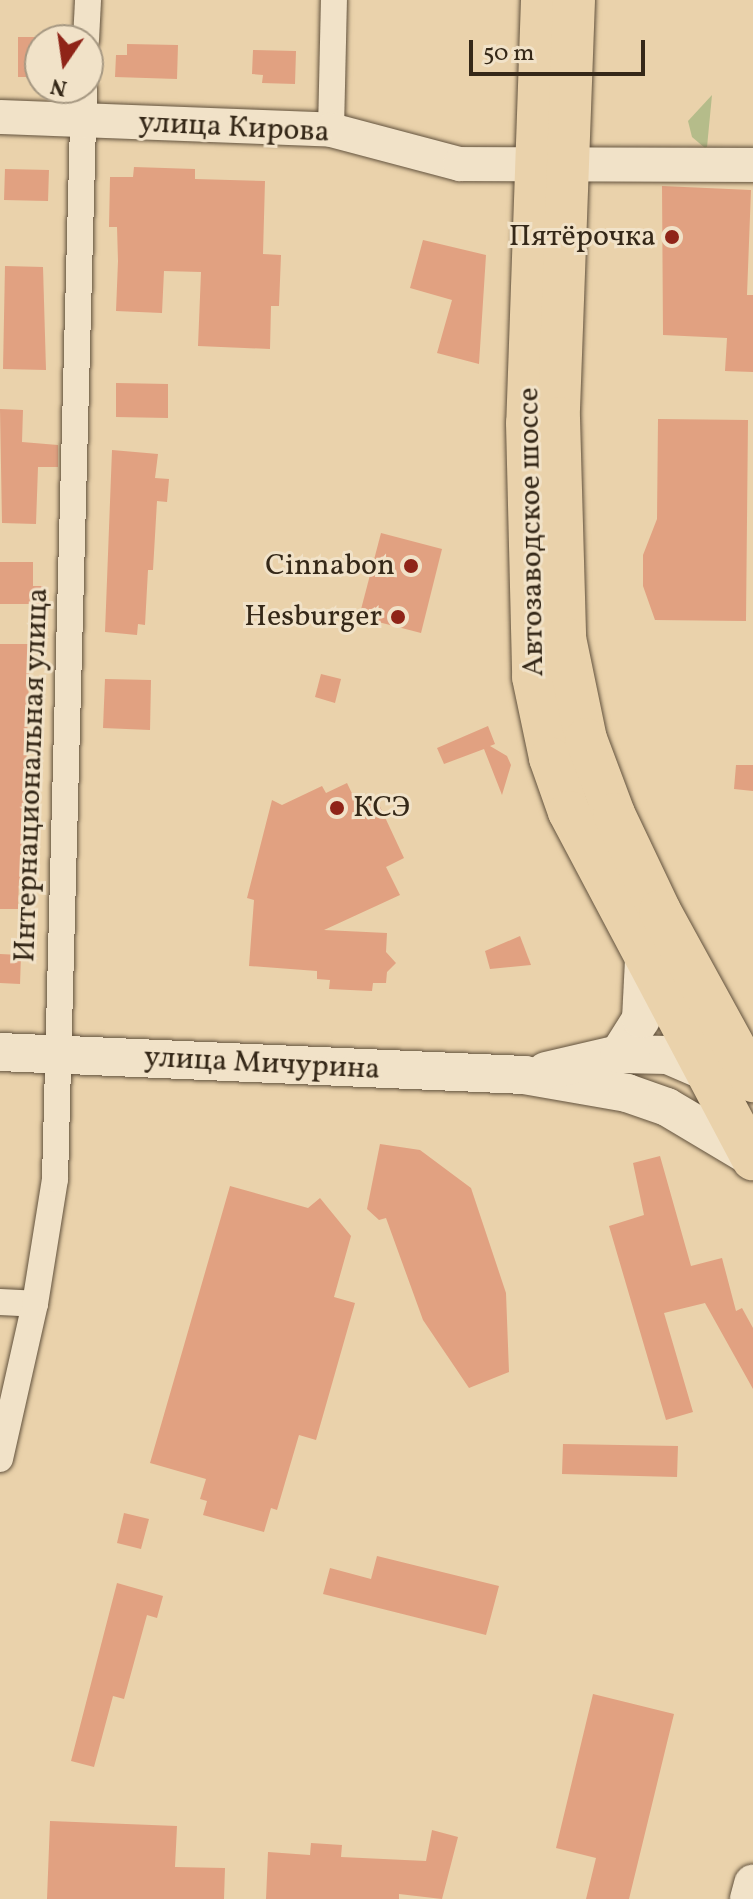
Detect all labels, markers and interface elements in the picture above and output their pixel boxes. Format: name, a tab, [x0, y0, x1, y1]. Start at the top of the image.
north arrow	[24, 24, 104, 104]
scale bar	[473, 24, 649, 74]
text: 50 m	[483, 37, 535, 71]
text: N	[48, 69, 70, 103]
street label: улица Кирова	[137, 105, 331, 151]
place label: Пятёрочка	[509, 219, 656, 255]
marker: Пятёрочка	[663, 228, 681, 246]
street label: Автозаводское шоссе	[511, 387, 553, 677]
place label: Cinnabon	[265, 548, 395, 584]
marker: Cinnabon	[402, 557, 420, 575]
street label: Интернациональная улица	[7, 587, 57, 963]
place label: Hesburger	[244, 599, 382, 635]
marker: Hesburger	[389, 608, 407, 626]
place label: КСЭ	[353, 790, 410, 826]
marker: КСЭ	[328, 799, 346, 817]
street label: улица Мичурина	[143, 1040, 381, 1088]

